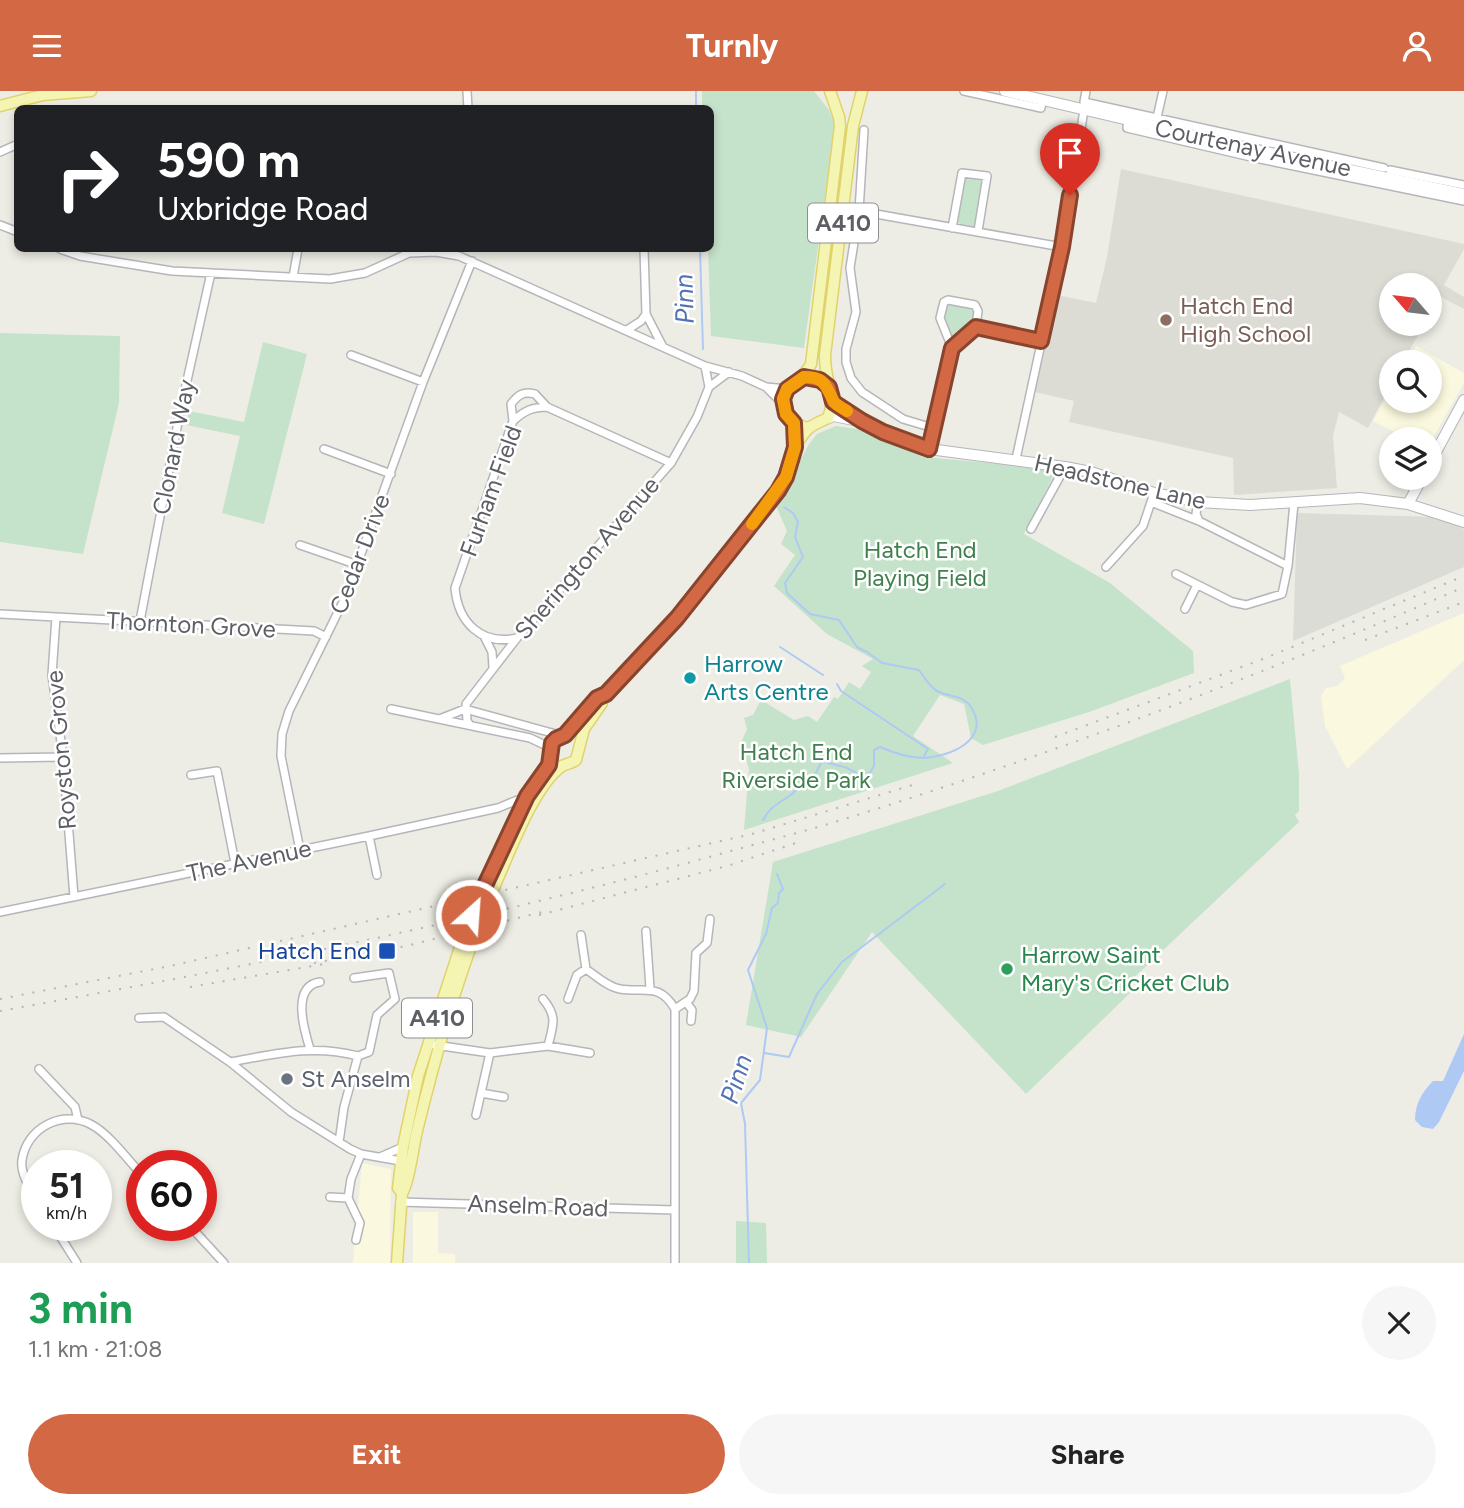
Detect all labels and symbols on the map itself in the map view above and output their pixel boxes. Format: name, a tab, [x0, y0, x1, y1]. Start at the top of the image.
street label: Courtenay Avenue	[1152, 113, 1354, 182]
pin	[1040, 123, 1100, 195]
road number: A410	[808, 204, 878, 243]
water label: Pinn	[667, 273, 701, 325]
north arrow	[1379, 273, 1442, 336]
place label: Hatch End High School	[1180, 291, 1311, 348]
marker: Hatch End High School	[1158, 312, 1174, 328]
street label: Clonard Way	[146, 377, 201, 517]
street label: Furham Field	[453, 421, 528, 560]
street label: Headstone Lane	[1032, 448, 1209, 515]
street label: Sherington Avenue	[508, 470, 665, 645]
street label: Cedar Drive	[323, 490, 396, 618]
park label: Hatch End Playing Field	[853, 535, 987, 592]
street label: Thornton Grove	[106, 606, 276, 643]
place label: Harrow Arts Centre	[704, 649, 829, 706]
street label: Royston Grove	[39, 669, 82, 831]
marker: Harrow Arts Centre	[682, 670, 698, 686]
park label: Hatch End Riverside Park	[721, 737, 871, 794]
street label: The Avenue	[184, 833, 314, 888]
position arrow	[434, 878, 508, 952]
place label: Hatch End	[258, 936, 371, 965]
place label: Harrow Saint Mary's Cricket Club	[1021, 940, 1230, 997]
marker: Hatch End	[377, 941, 397, 961]
marker: Harrow Saint Mary's Cricket Club	[999, 961, 1015, 977]
road number: A410	[402, 999, 472, 1037]
water label: Pinn	[713, 1050, 759, 1108]
place label: St Anselm	[301, 1064, 410, 1093]
marker: St Anselm	[279, 1071, 295, 1087]
speed limit sign: 60	[126, 1150, 217, 1241]
street label: Anselm Road	[467, 1189, 609, 1222]

